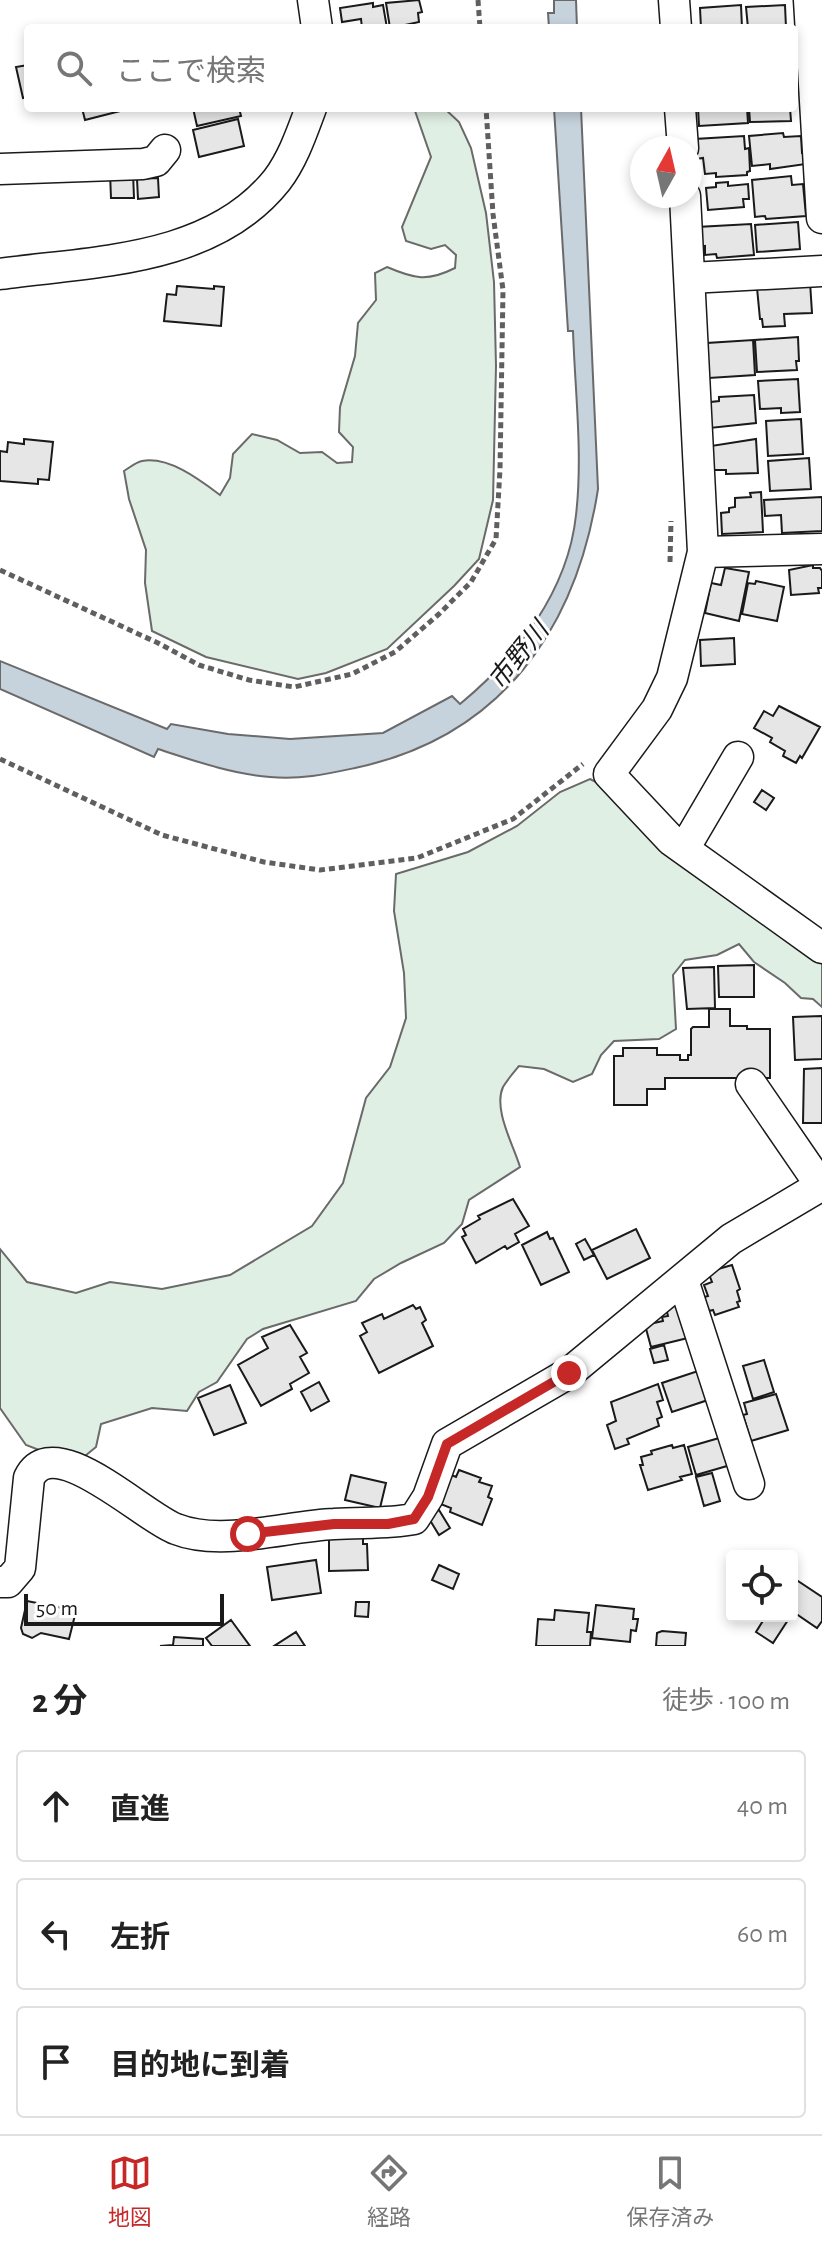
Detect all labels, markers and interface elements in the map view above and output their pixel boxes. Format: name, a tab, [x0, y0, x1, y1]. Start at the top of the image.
search box	[24, 24, 798, 112]
icon: search	[52, 46, 96, 90]
text: ここで検索	[116, 57, 266, 87]
north arrow	[630, 136, 702, 208]
water label: 市野川	[483, 614, 555, 694]
route end	[551, 1355, 587, 1391]
route start	[230, 1516, 266, 1552]
map controls	[726, 1550, 798, 1622]
button: locate	[726, 1550, 798, 1622]
scale bar	[24, 1590, 224, 1626]
text: 50 m	[36, 1597, 78, 1619]
text: 2 分	[32, 1685, 87, 1719]
text: 徒歩 · 100 m	[662, 1688, 790, 1714]
icon: ahead	[34, 1784, 78, 1828]
text: 40 m	[737, 1793, 788, 1819]
text: 直進	[110, 1795, 170, 1825]
icon: left	[34, 1912, 78, 1956]
text: 60 m	[737, 1921, 788, 1947]
text: 左折	[110, 1923, 170, 1953]
icon: arrive	[34, 2040, 78, 2084]
text: 目的地に到着	[110, 2051, 290, 2081]
tab: 地図	[108, 2151, 152, 2231]
tab: 経路	[367, 2151, 411, 2231]
tab: 保存済み	[626, 2151, 714, 2231]

